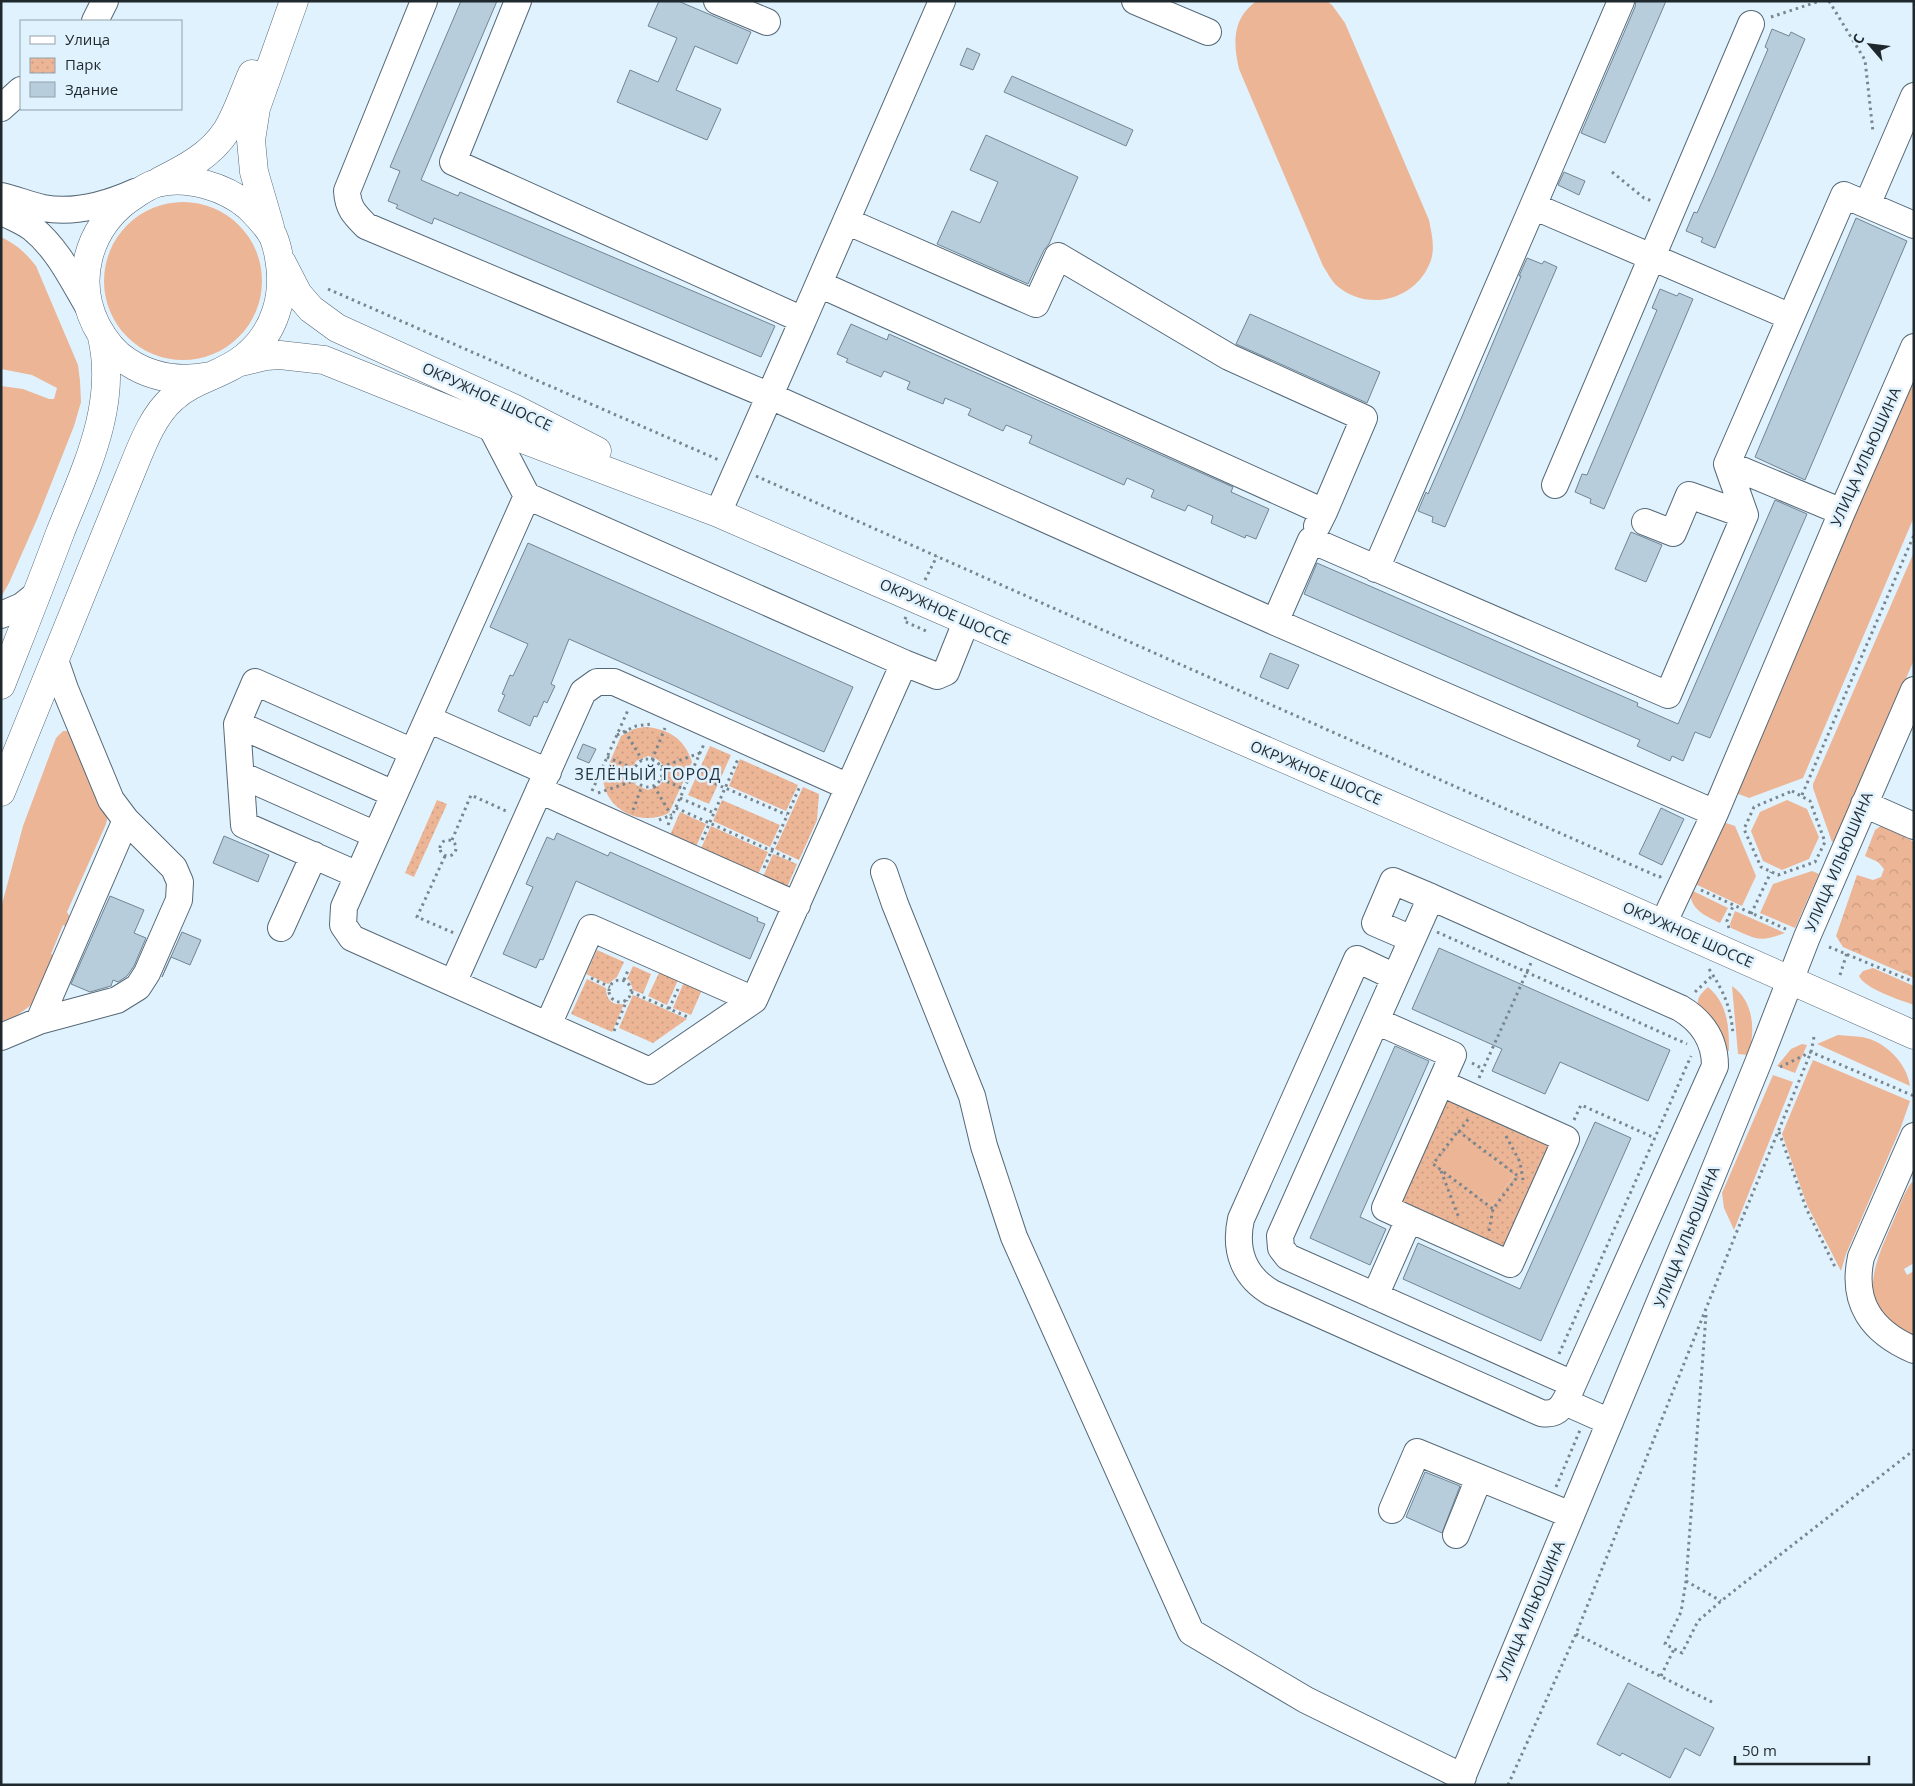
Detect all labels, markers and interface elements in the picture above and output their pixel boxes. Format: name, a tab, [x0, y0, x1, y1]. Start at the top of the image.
legend	[20, 20, 182, 110]
north arrow	[1845, 20, 1895, 70]
text: Улица	[65, 29, 110, 49]
text: С	[1848, 30, 1869, 47]
text: Парк	[65, 54, 101, 74]
text: Здание	[65, 79, 118, 99]
street label: ОКРУЖНОЕ ШОССЕ	[419, 357, 556, 435]
street label: УЛИЦА ИЛЬЮШИНА	[1825, 383, 1905, 529]
street label: ОКРУЖНОЕ ШОССЕ	[877, 573, 1014, 649]
street label: ОКРУЖНОЕ ШОССЕ	[1248, 735, 1385, 809]
district label: ЗЕЛЁНЫЙ ГОРОД	[575, 763, 721, 785]
street label: УЛИЦА ИЛЬЮШИНА	[1800, 788, 1877, 935]
street label: ОКРУЖНОЕ ШОССЕ	[1620, 896, 1757, 972]
street label: УЛИЦА ИЛЬЮШИНА	[1649, 1163, 1724, 1310]
street label: УЛИЦА ИЛЬЮШИНА	[1492, 1537, 1569, 1684]
scale bar	[1735, 1734, 1869, 1766]
text: 50 m	[1742, 1740, 1777, 1760]

